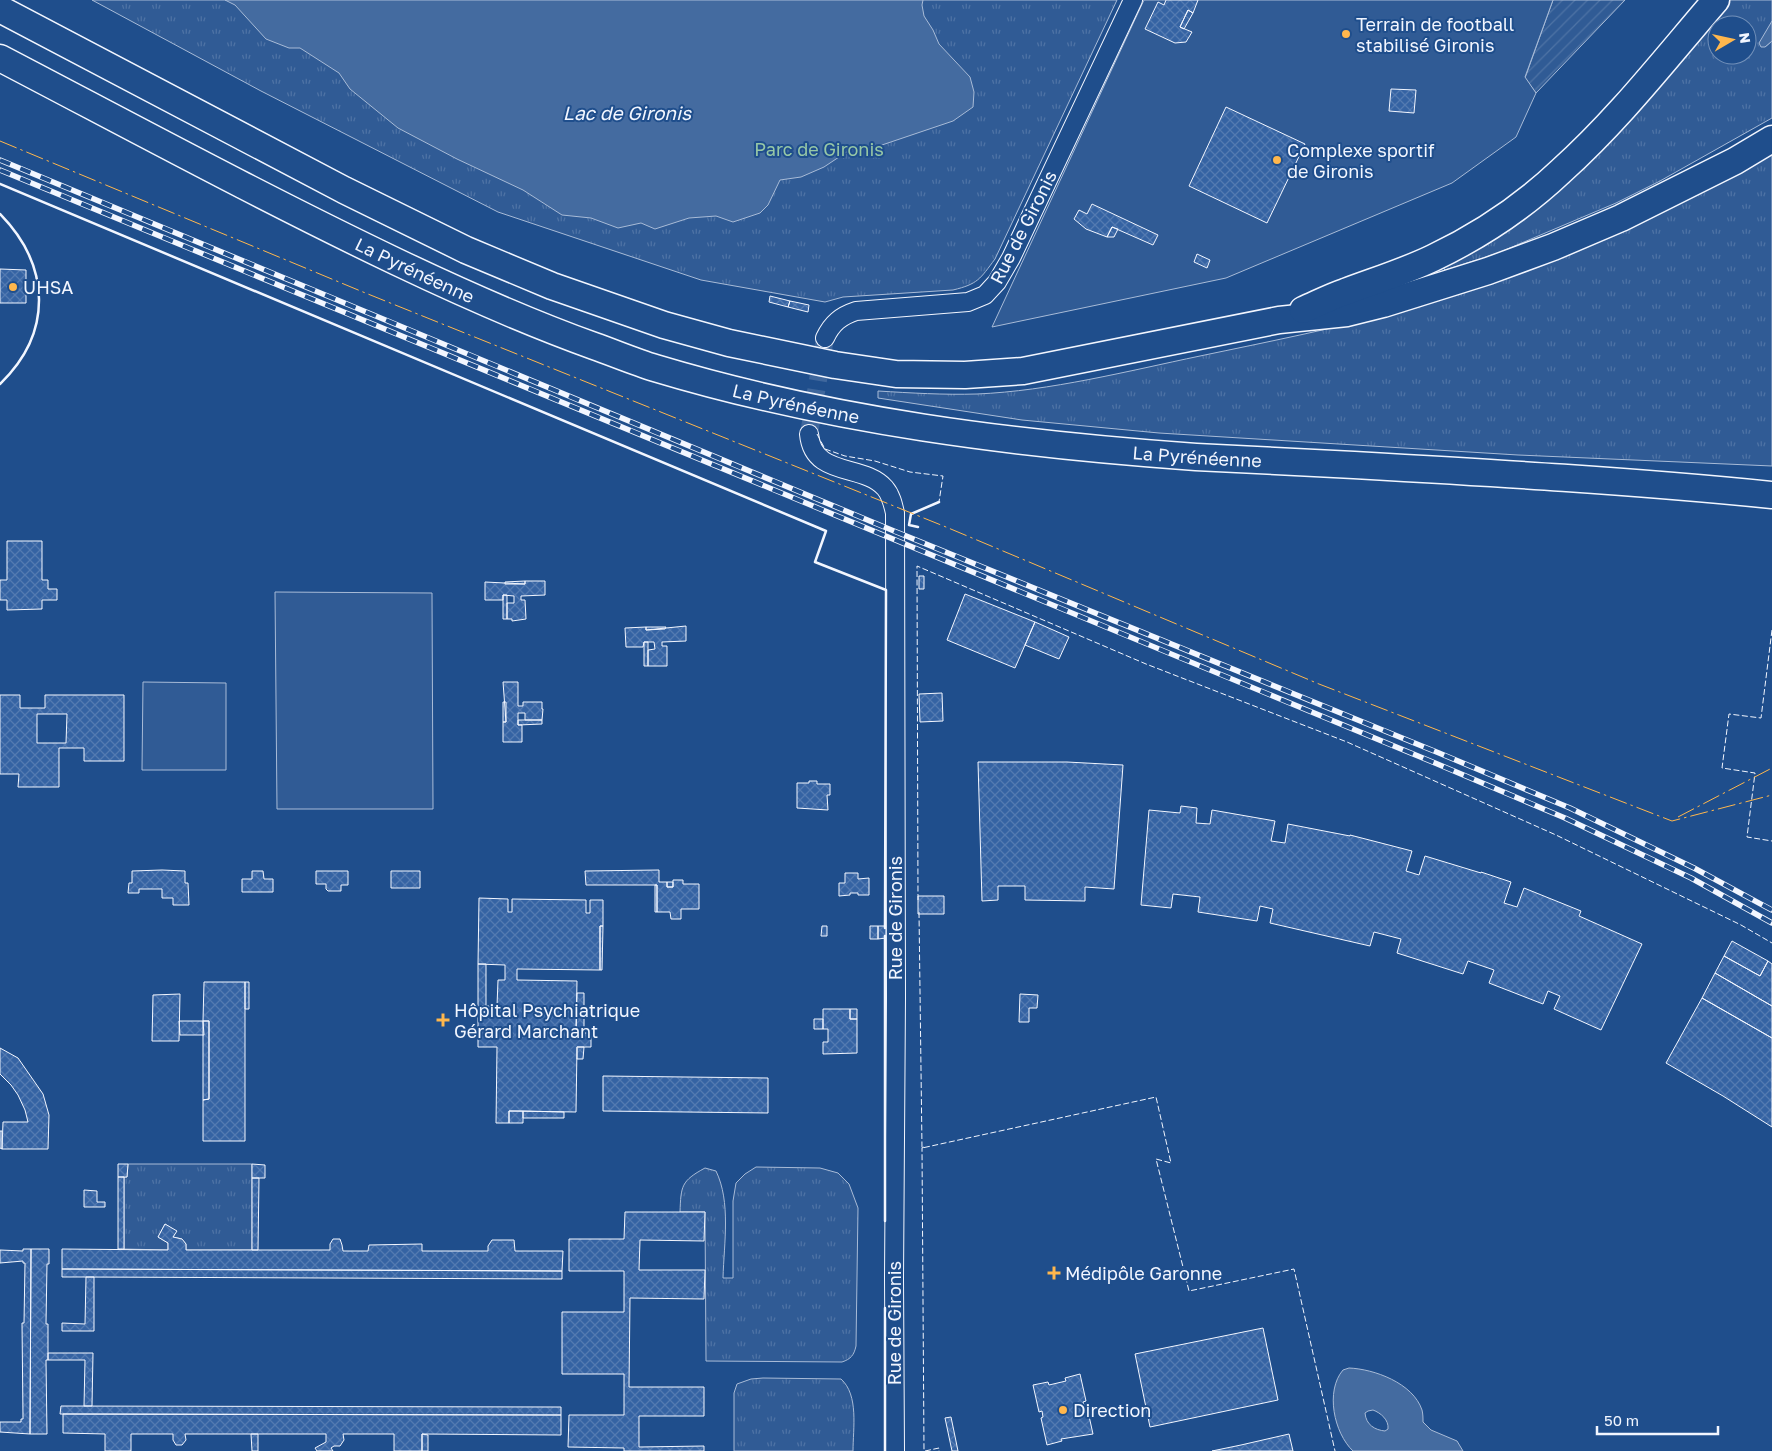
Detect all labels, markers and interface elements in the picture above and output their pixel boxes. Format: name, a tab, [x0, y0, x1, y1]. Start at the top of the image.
place label: Terrain de football stabilisé Gironis	[1356, 13, 1515, 56]
north arrow	[1707, 15, 1757, 65]
marker: Terrain de football stabilisé Gironis	[1340, 28, 1352, 40]
text: N	[1736, 31, 1755, 44]
water label: Lac de Gironis	[563, 101, 692, 124]
park label: Parc de Gironis	[754, 138, 884, 160]
place label: Complexe sportif de Gironis	[1287, 139, 1435, 182]
marker: Complexe sportif de Gironis	[1271, 154, 1283, 166]
street label: Rue de Gironis	[985, 167, 1061, 287]
street label: La Pyrénéenne	[352, 233, 478, 307]
place label: UHSA	[23, 276, 73, 298]
marker: UHSA	[7, 281, 19, 293]
street label: La Pyrénéenne	[730, 379, 861, 428]
street label: La Pyrénéenne	[1132, 441, 1262, 471]
street label: Rue de Gironis	[884, 856, 906, 980]
place label: Hôpital Psychiatrique Gérard Marchant	[454, 999, 640, 1042]
marker: Hôpital Psychiatrique Gérard Marchant	[436, 1013, 450, 1027]
street label: Rue de Gironis	[883, 1261, 905, 1385]
place label: Médipôle Garonne	[1065, 1262, 1222, 1284]
marker: Médipôle Garonne	[1047, 1266, 1061, 1280]
place label: Direction	[1073, 1399, 1151, 1421]
marker: Direction	[1057, 1404, 1069, 1416]
scale bar	[1597, 1404, 1718, 1436]
text: 50 m	[1604, 1411, 1639, 1429]

